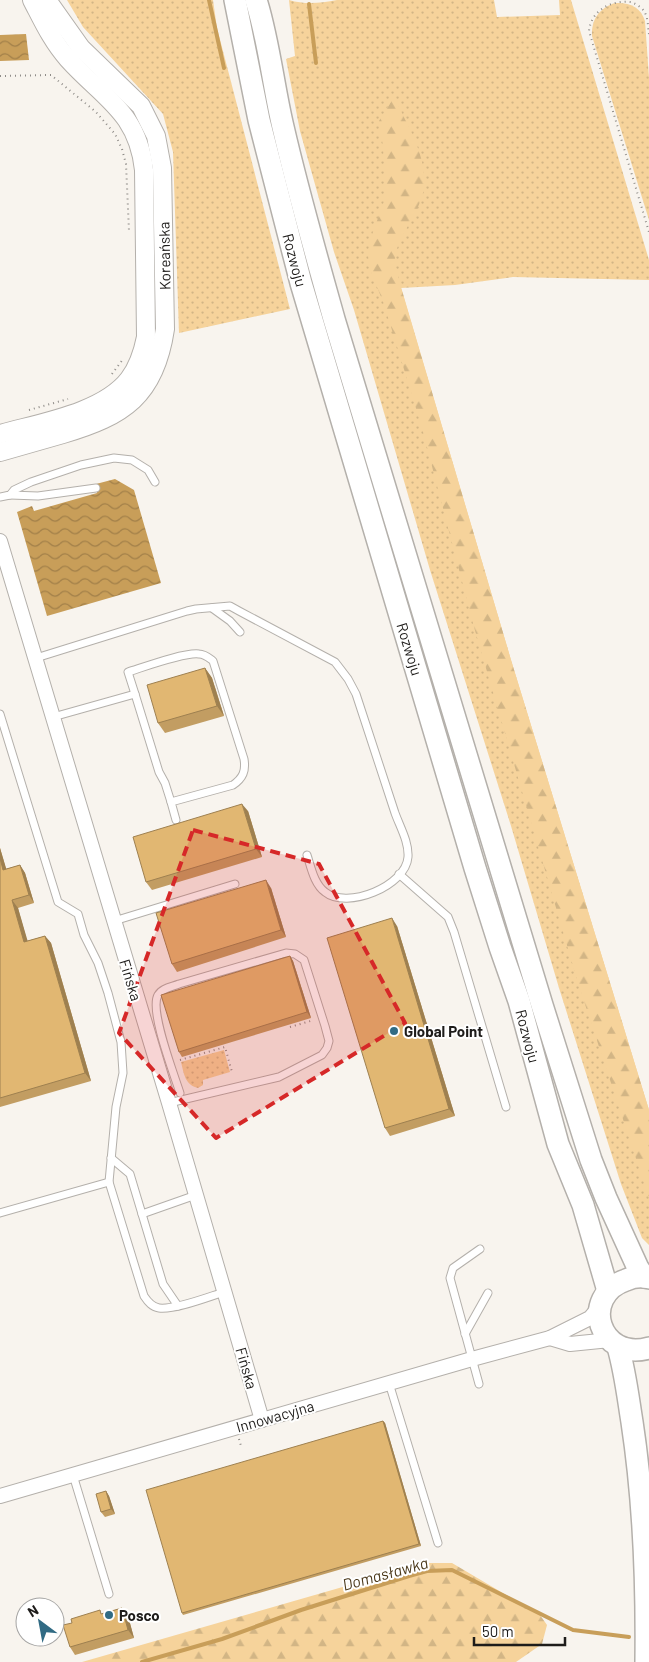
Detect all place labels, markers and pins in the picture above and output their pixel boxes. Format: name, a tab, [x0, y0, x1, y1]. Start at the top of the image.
place label: Global Point	[404, 1022, 483, 1040]
marker: Global Point	[388, 1025, 400, 1037]
place label: Posco	[119, 1606, 160, 1624]
marker: Posco	[103, 1609, 115, 1621]

